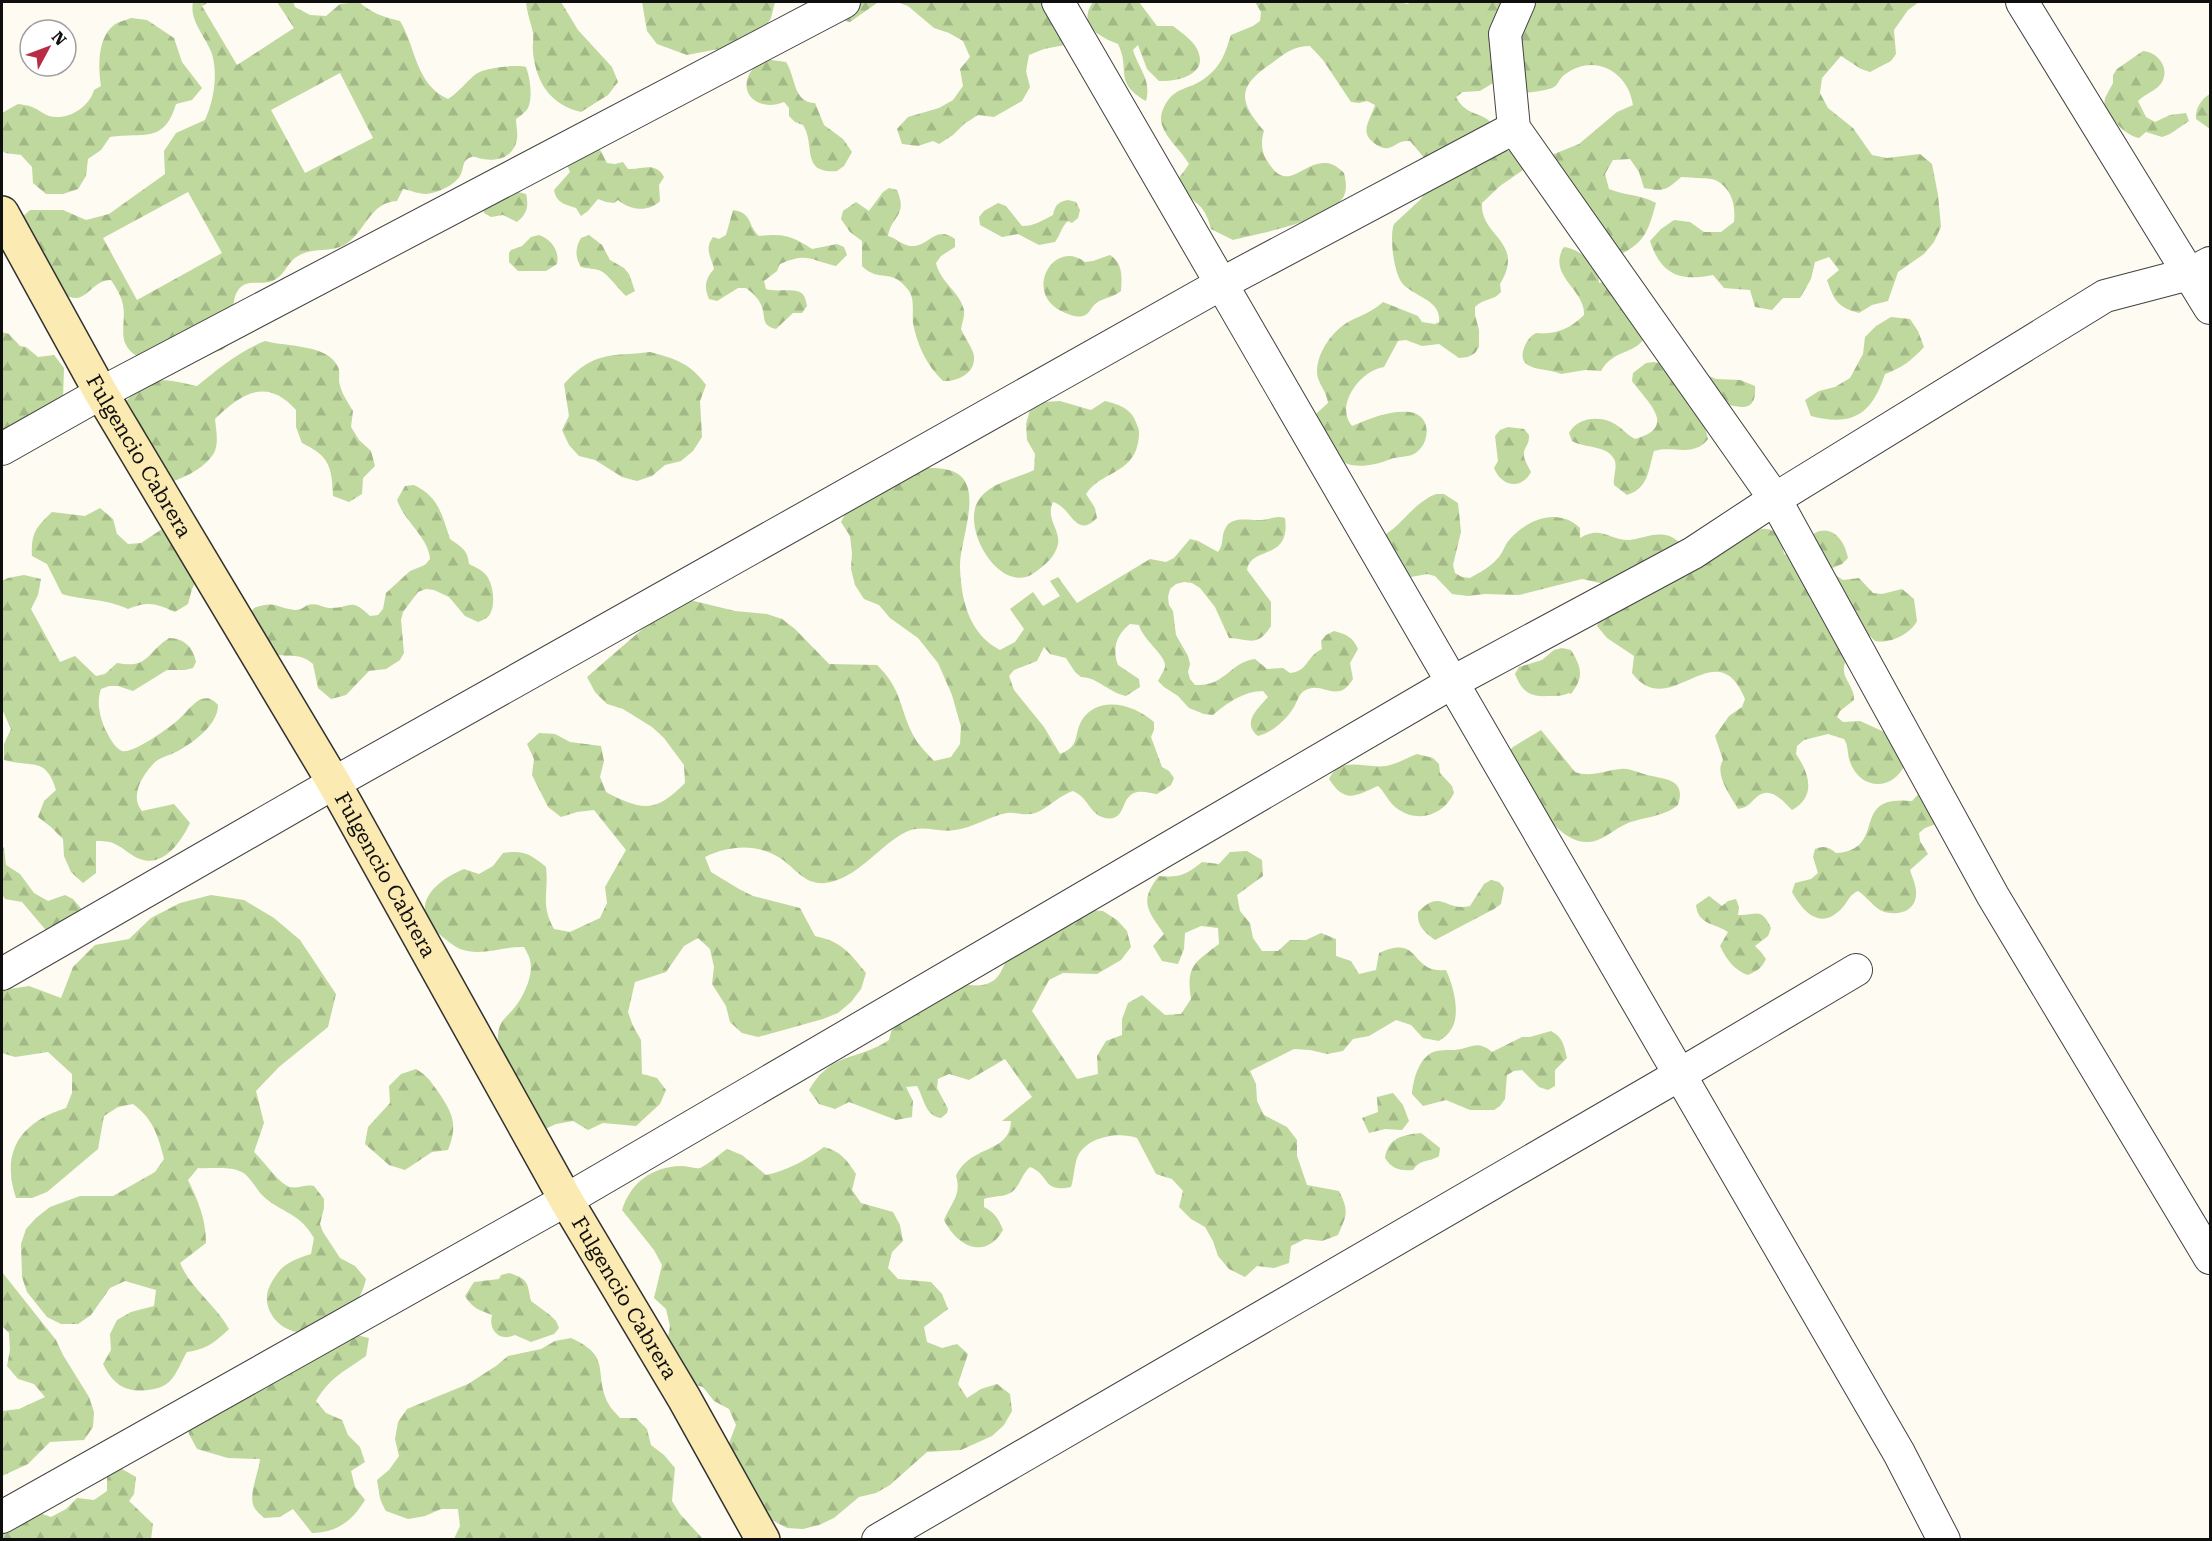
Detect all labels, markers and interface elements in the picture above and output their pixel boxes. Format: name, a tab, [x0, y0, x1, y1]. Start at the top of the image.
north arrow	[18, 18, 78, 78]
text: N	[48, 28, 70, 49]
street label: Fulgencio Cabrera	[81, 371, 197, 542]
street label: Fulgencio Cabrera	[330, 788, 441, 962]
street label: Fulgencio Cabrera	[567, 1212, 682, 1384]

